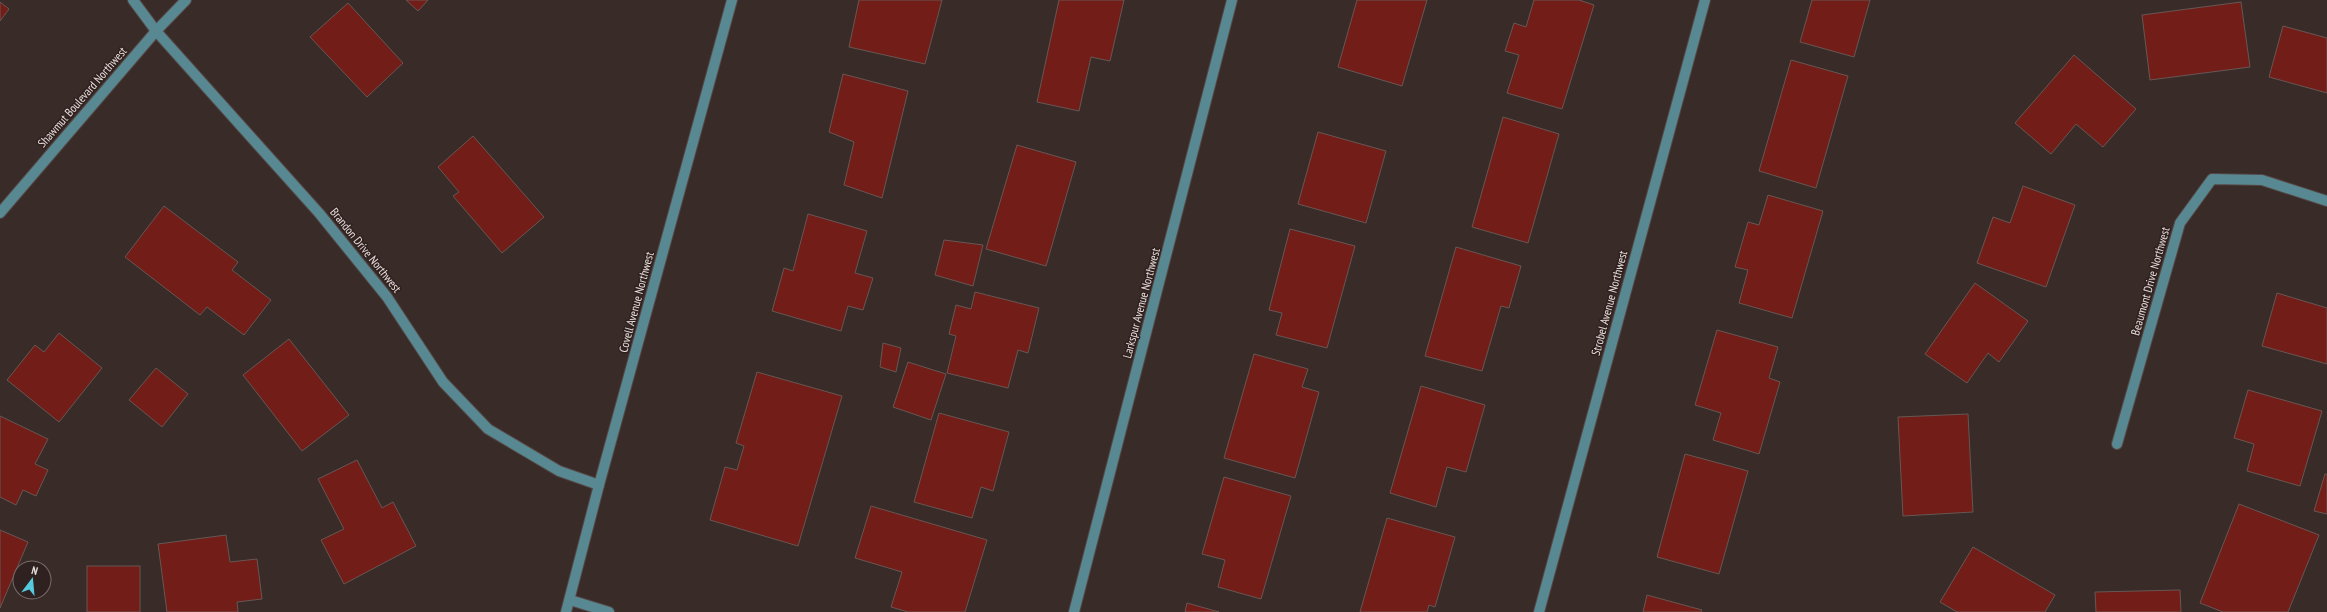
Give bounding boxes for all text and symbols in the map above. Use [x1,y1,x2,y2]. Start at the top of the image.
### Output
street label: Shawmut Boulevard Northwest [34,43,130,150]
street label: Brandon Drive Northwest [327,205,405,296]
street label: Beaumont Drive Northwest [2127,224,2173,337]
street label: Larkspur Avenue Northwest [1119,246,1163,360]
street label: Strobel Avenue Northwest [1588,248,1630,357]
street label: Covell Avenue Northwest [615,249,657,354]
north arrow [12,560,52,600]
text: N [30,563,40,578]

